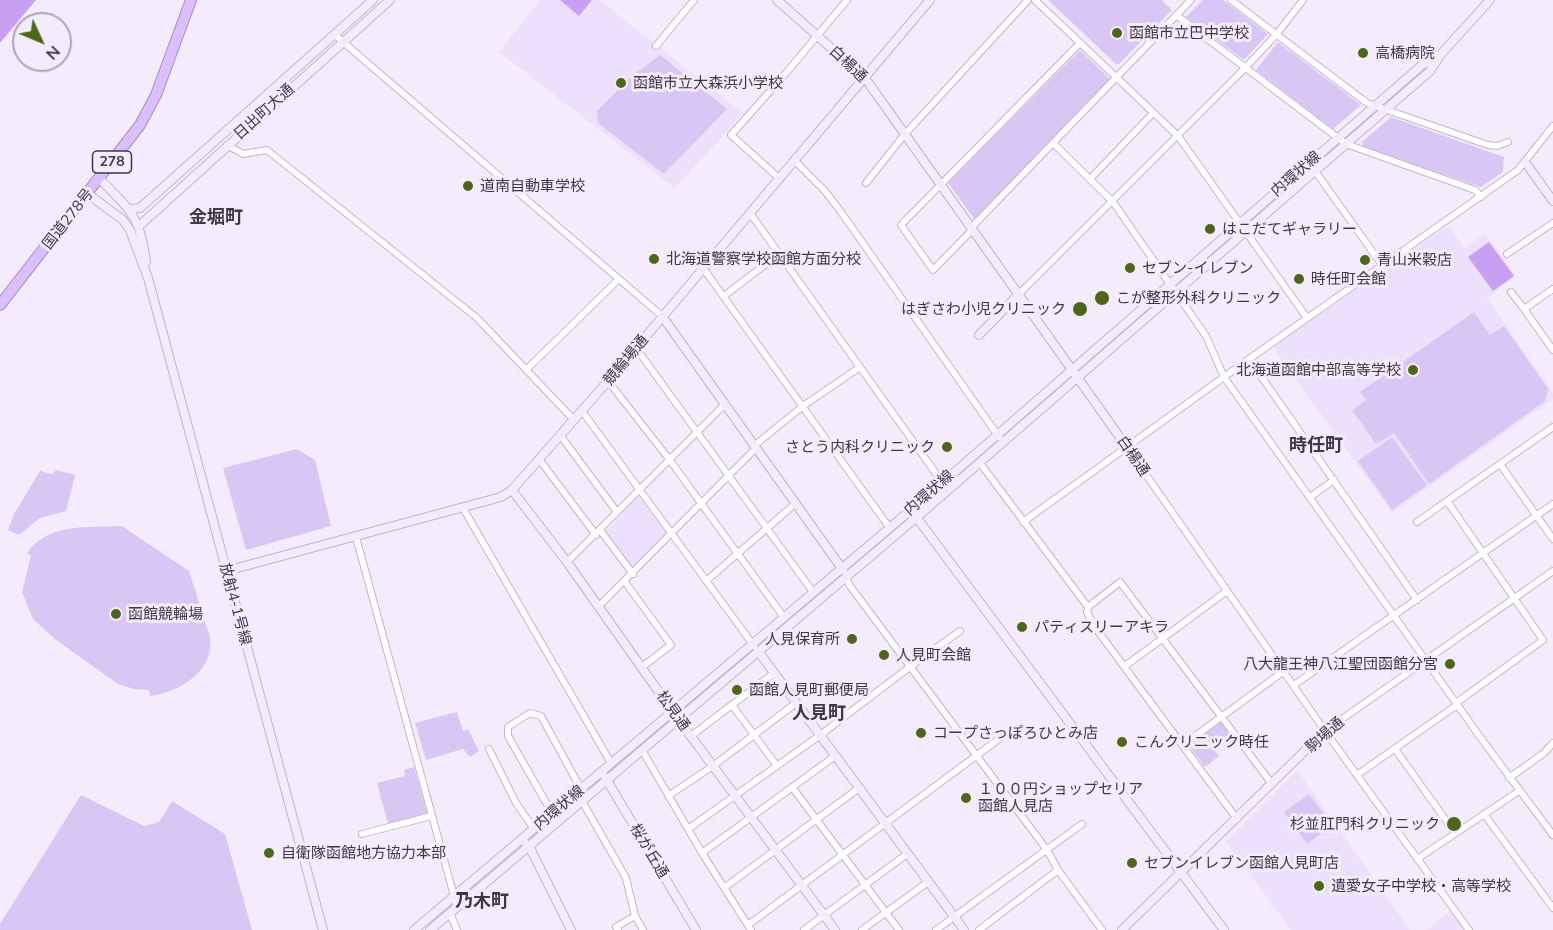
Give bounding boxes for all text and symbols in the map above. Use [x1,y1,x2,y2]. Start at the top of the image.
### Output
north arrow [12,12,72,72]
place label: 函館市立巴中学校 [1129,24,1249,42]
marker: 函館市立巴中学校 [1110,26,1124,40]
text: N [42,42,65,64]
street label: 白楊通 [825,42,871,86]
place label: 高橋病院 [1375,44,1435,62]
marker: 高橋病院 [1356,46,1370,60]
place label: 函館市立大森浜小学校 [633,74,783,92]
marker: 函館市立大森浜小学校 [614,76,628,90]
street label: 日出町大通 [230,80,298,144]
street label: 内環状線 [1267,148,1325,200]
road number: 278 [92,151,132,173]
place label: 道南自動車学校 [480,177,585,195]
marker: 道南自動車学校 [461,179,475,193]
street label: 国道278号 [39,185,97,253]
district label: 金堀町 [189,207,243,229]
place label: はこだてギャラリー [1222,220,1357,238]
marker: はこだてギャラリー [1203,222,1217,236]
place label: 北海道警察学校函館方面分校 [666,250,861,268]
place label: 青山米穀店 [1377,251,1452,269]
marker: 北海道警察学校函館方面分校 [647,252,661,266]
marker: 青山米穀店 [1358,253,1372,267]
place label: セブン-イレブン [1142,259,1253,277]
marker: セブン-イレブン [1123,261,1137,275]
place label: 時任町会館 [1311,270,1386,288]
marker: 時任町会館 [1292,272,1306,286]
marker: こが整形外科クリニック [1093,289,1111,307]
place label: こが整形外科クリニック [1116,289,1281,307]
place label: はぎさわ小児クリニック [901,300,1066,318]
marker: はぎさわ小児クリニック [1071,300,1089,318]
street label: 競輪場通 [600,331,652,389]
place label: 北海道函館中部高等学校 [1236,361,1401,379]
marker: 北海道函館中部高等学校 [1406,363,1420,377]
street label: 白楊通 [1113,432,1153,480]
district label: 時任町 [1289,435,1343,457]
place label: さとう内科クリニック [785,438,935,456]
marker: さとう内科クリニック [940,440,954,454]
street label: 内環状線 [900,467,958,519]
street label: 放射4-1号線 [215,561,255,647]
place label: 函館競輪場 [128,605,203,623]
marker: 函館競輪場 [109,607,123,621]
place label: パティスリーアキラ [1034,618,1169,636]
marker: パティスリーアキラ [1015,620,1029,634]
place label: 人見保育所 [765,630,840,648]
marker: 人見保育所 [845,632,859,646]
place label: 人見町会館 [896,646,971,664]
marker: 人見町会館 [877,648,891,662]
place label: 八大龍王神八江聖団函館分宮 [1243,655,1438,673]
marker: 八大龍王神八江聖団函館分宮 [1443,657,1457,671]
place label: 函館人見町郵便局 [749,681,869,699]
marker: 函館人見町郵便局 [730,683,744,697]
street label: 松見通 [652,688,694,734]
district label: 人見町 [792,703,846,725]
street label: 駒場通 [1302,713,1348,757]
place label: コープさっぽろひとみ店 [933,724,1098,742]
marker: コープさっぽろひとみ店 [914,726,928,740]
place label: こんクリニック時任 [1134,733,1269,751]
marker: こんクリニック時任 [1115,735,1129,749]
place label: １００円ショップセリア 函館人見店 [978,780,1143,815]
street label: 内環状線 [530,782,588,834]
marker: １００円ショップセリア 函館人見店 [959,791,973,805]
place label: 杉並肛門科クリニック [1290,815,1440,833]
marker: 杉並肛門科クリニック [1445,815,1463,833]
street label: 桜が丘通 [626,821,672,881]
place label: 自衛隊函館地方協力本部 [281,844,446,862]
marker: 自衛隊函館地方協力本部 [262,846,276,860]
place label: セブンイレブン函館人見町店 [1144,854,1339,872]
marker: セブンイレブン函館人見町店 [1125,856,1139,870]
place label: 遺愛女子中学校・高等学校 [1331,877,1511,895]
marker: 遺愛女子中学校・高等学校 [1312,879,1326,893]
district label: 乃木町 [455,891,509,913]

